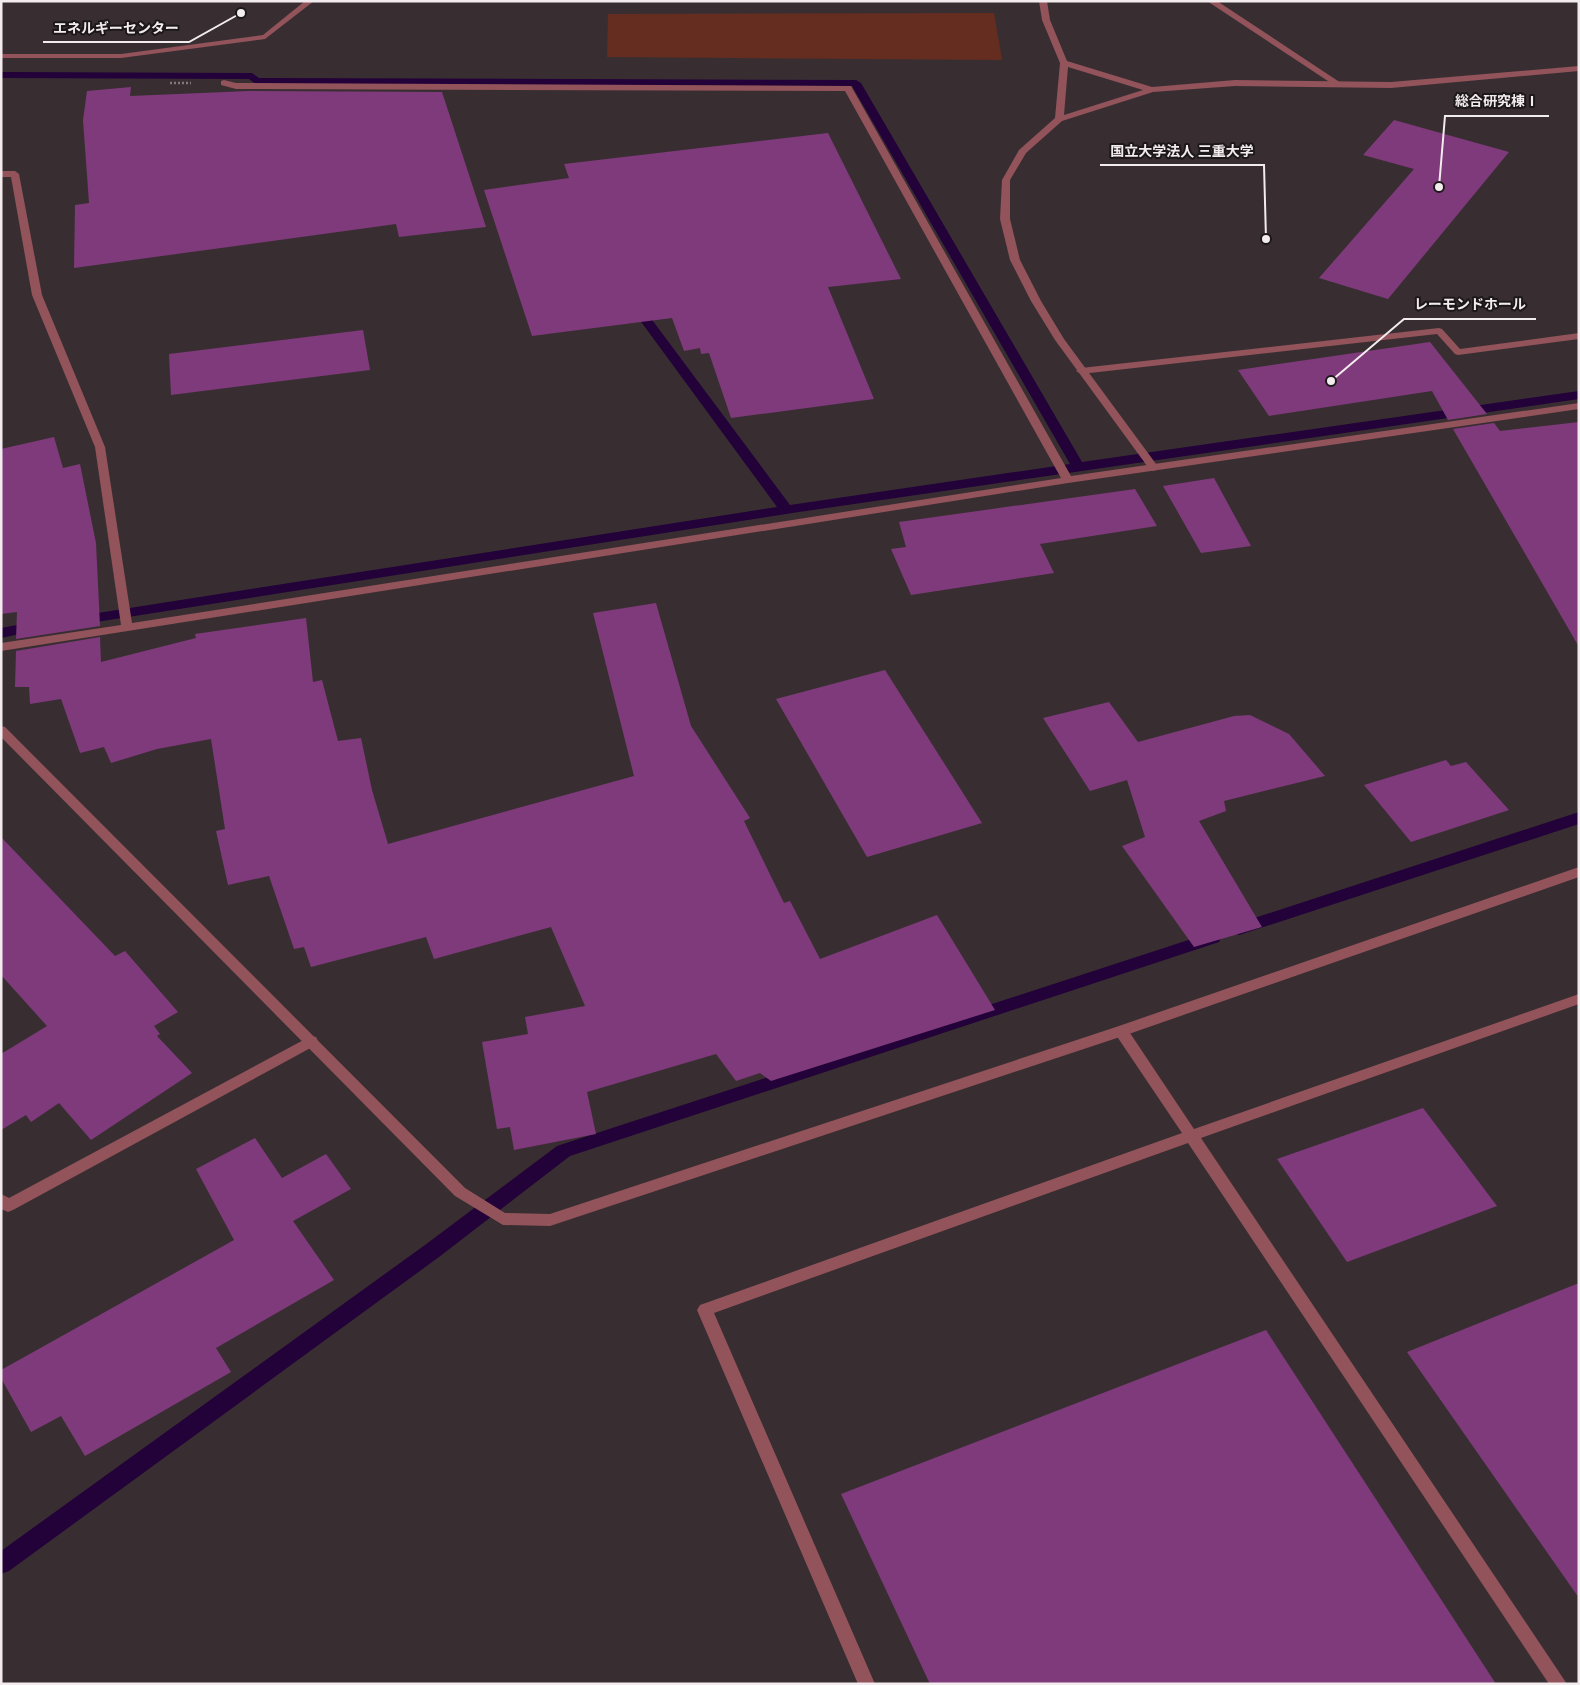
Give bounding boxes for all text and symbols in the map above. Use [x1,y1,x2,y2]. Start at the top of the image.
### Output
callout: エネルギーセンター [43,13,189,42]
text: エネルギーセンター [53,20,179,36]
callout: 総合研究棟Ⅰ [1445,87,1549,116]
text: 総合研究棟Ⅰ [1455,93,1539,109]
callout: 国立大学法人 三重大学 [1100,136,1264,165]
text: 国立大学法人 三重大学 [1110,143,1254,159]
callout: レーモンドホール [1404,290,1536,319]
text: レーモンドホール [1414,296,1526,312]

